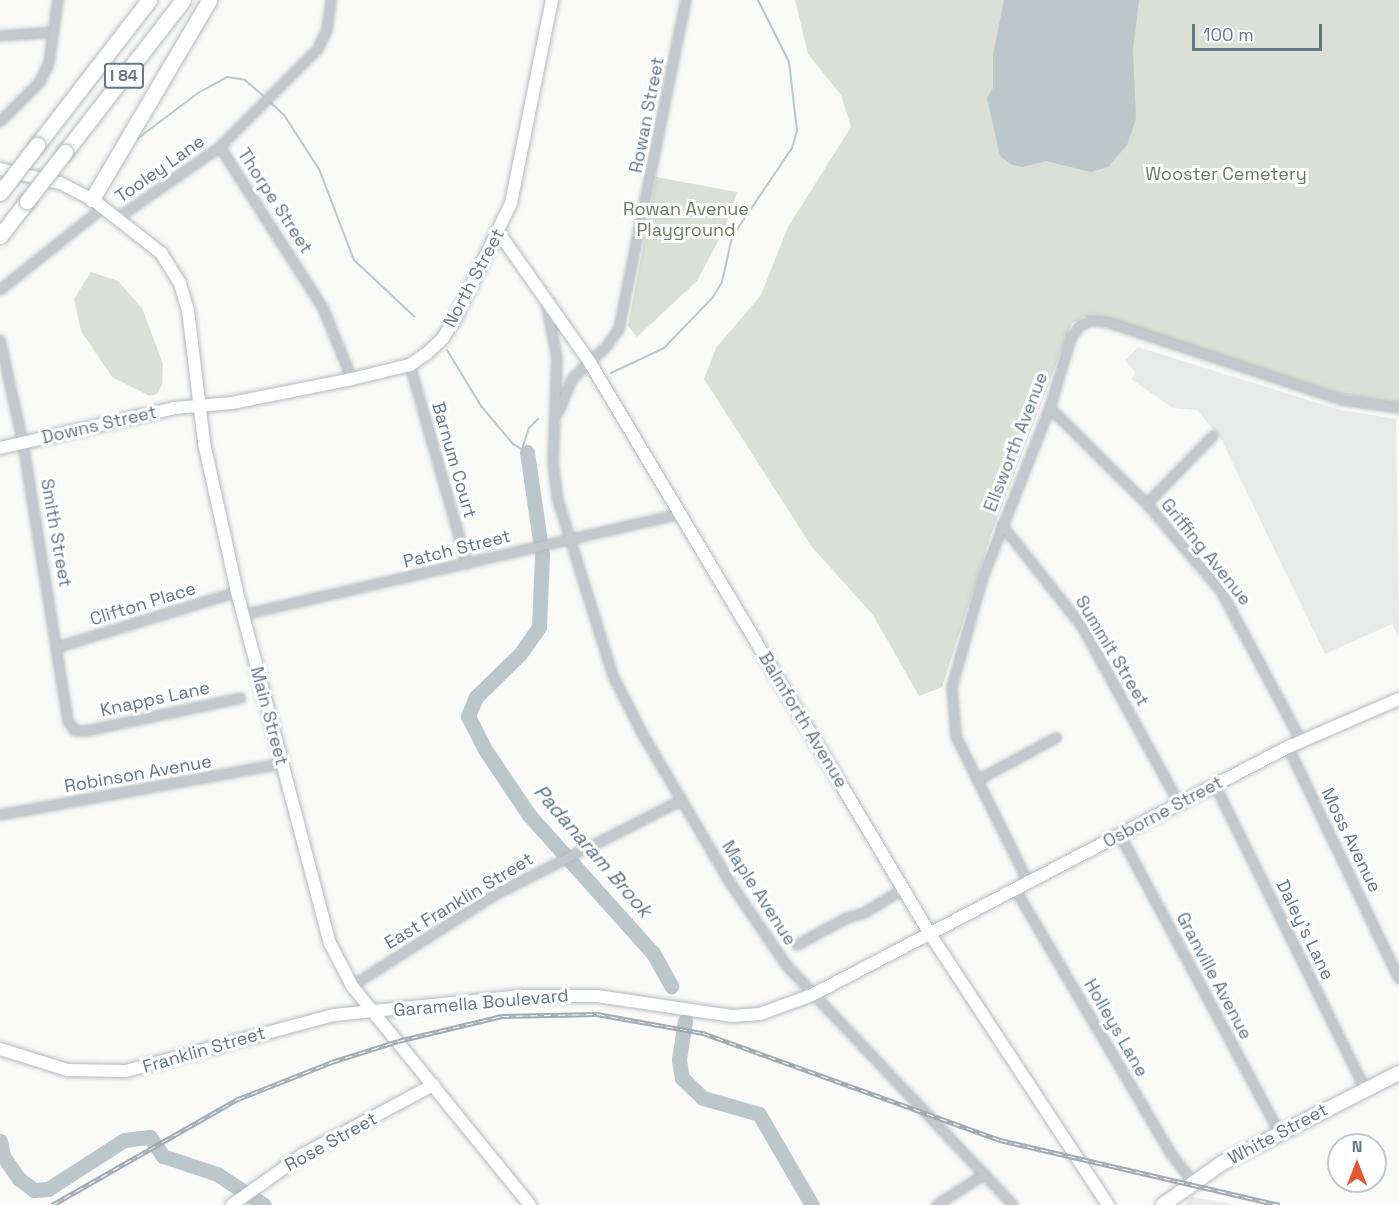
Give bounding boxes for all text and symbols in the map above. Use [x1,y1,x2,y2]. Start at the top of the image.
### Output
scale bar [1195,12,1326,50]
text: 100 m [1203,23,1254,46]
street label: Rowan Street [625,55,669,175]
road number: I 84 [103,63,145,89]
street label: Tooley Lane [111,130,209,208]
street label: Thorpe Street [233,144,317,258]
park label: Wooster Cemetery [1145,163,1307,185]
park label: Rowan Avenue Playground [623,199,749,242]
street label: North Street [439,225,509,331]
street label: Ellsworth Avenue [979,369,1053,515]
street label: Barnum Court [427,399,481,521]
street label: Downs Street [39,401,159,449]
street label: Smith Street [36,477,76,589]
street label: Griffing Avenue [1156,494,1256,610]
street label: Patch Street [401,525,513,573]
street label: Clifton Place [87,578,199,630]
street label: Summit Street [1070,592,1154,710]
street label: Balmforth Avenue [754,648,852,792]
street label: Main Street [245,664,293,768]
street label: Knapps Lane [98,677,212,721]
street label: Robinson Avenue [63,750,213,798]
street label: Osborne Street [1099,771,1227,853]
water label: Padanaram Brook [529,780,657,922]
street label: Moss Avenue [1316,784,1386,896]
street label: Maple Avenue [717,836,801,950]
street label: East Franklin Street [381,848,537,954]
street label: Daley's Lane [1271,876,1339,984]
street label: Granville Avenue [1171,909,1257,1043]
street label: Holleys Lane [1079,975,1153,1081]
street label: Garamella Boulevard [393,985,569,1021]
street label: Franklin Street [140,1022,268,1078]
street label: White Street [1225,1099,1331,1169]
street label: Rose Street [281,1108,381,1176]
north arrow [1327,1133,1387,1193]
text: N [1352,1136,1362,1157]

